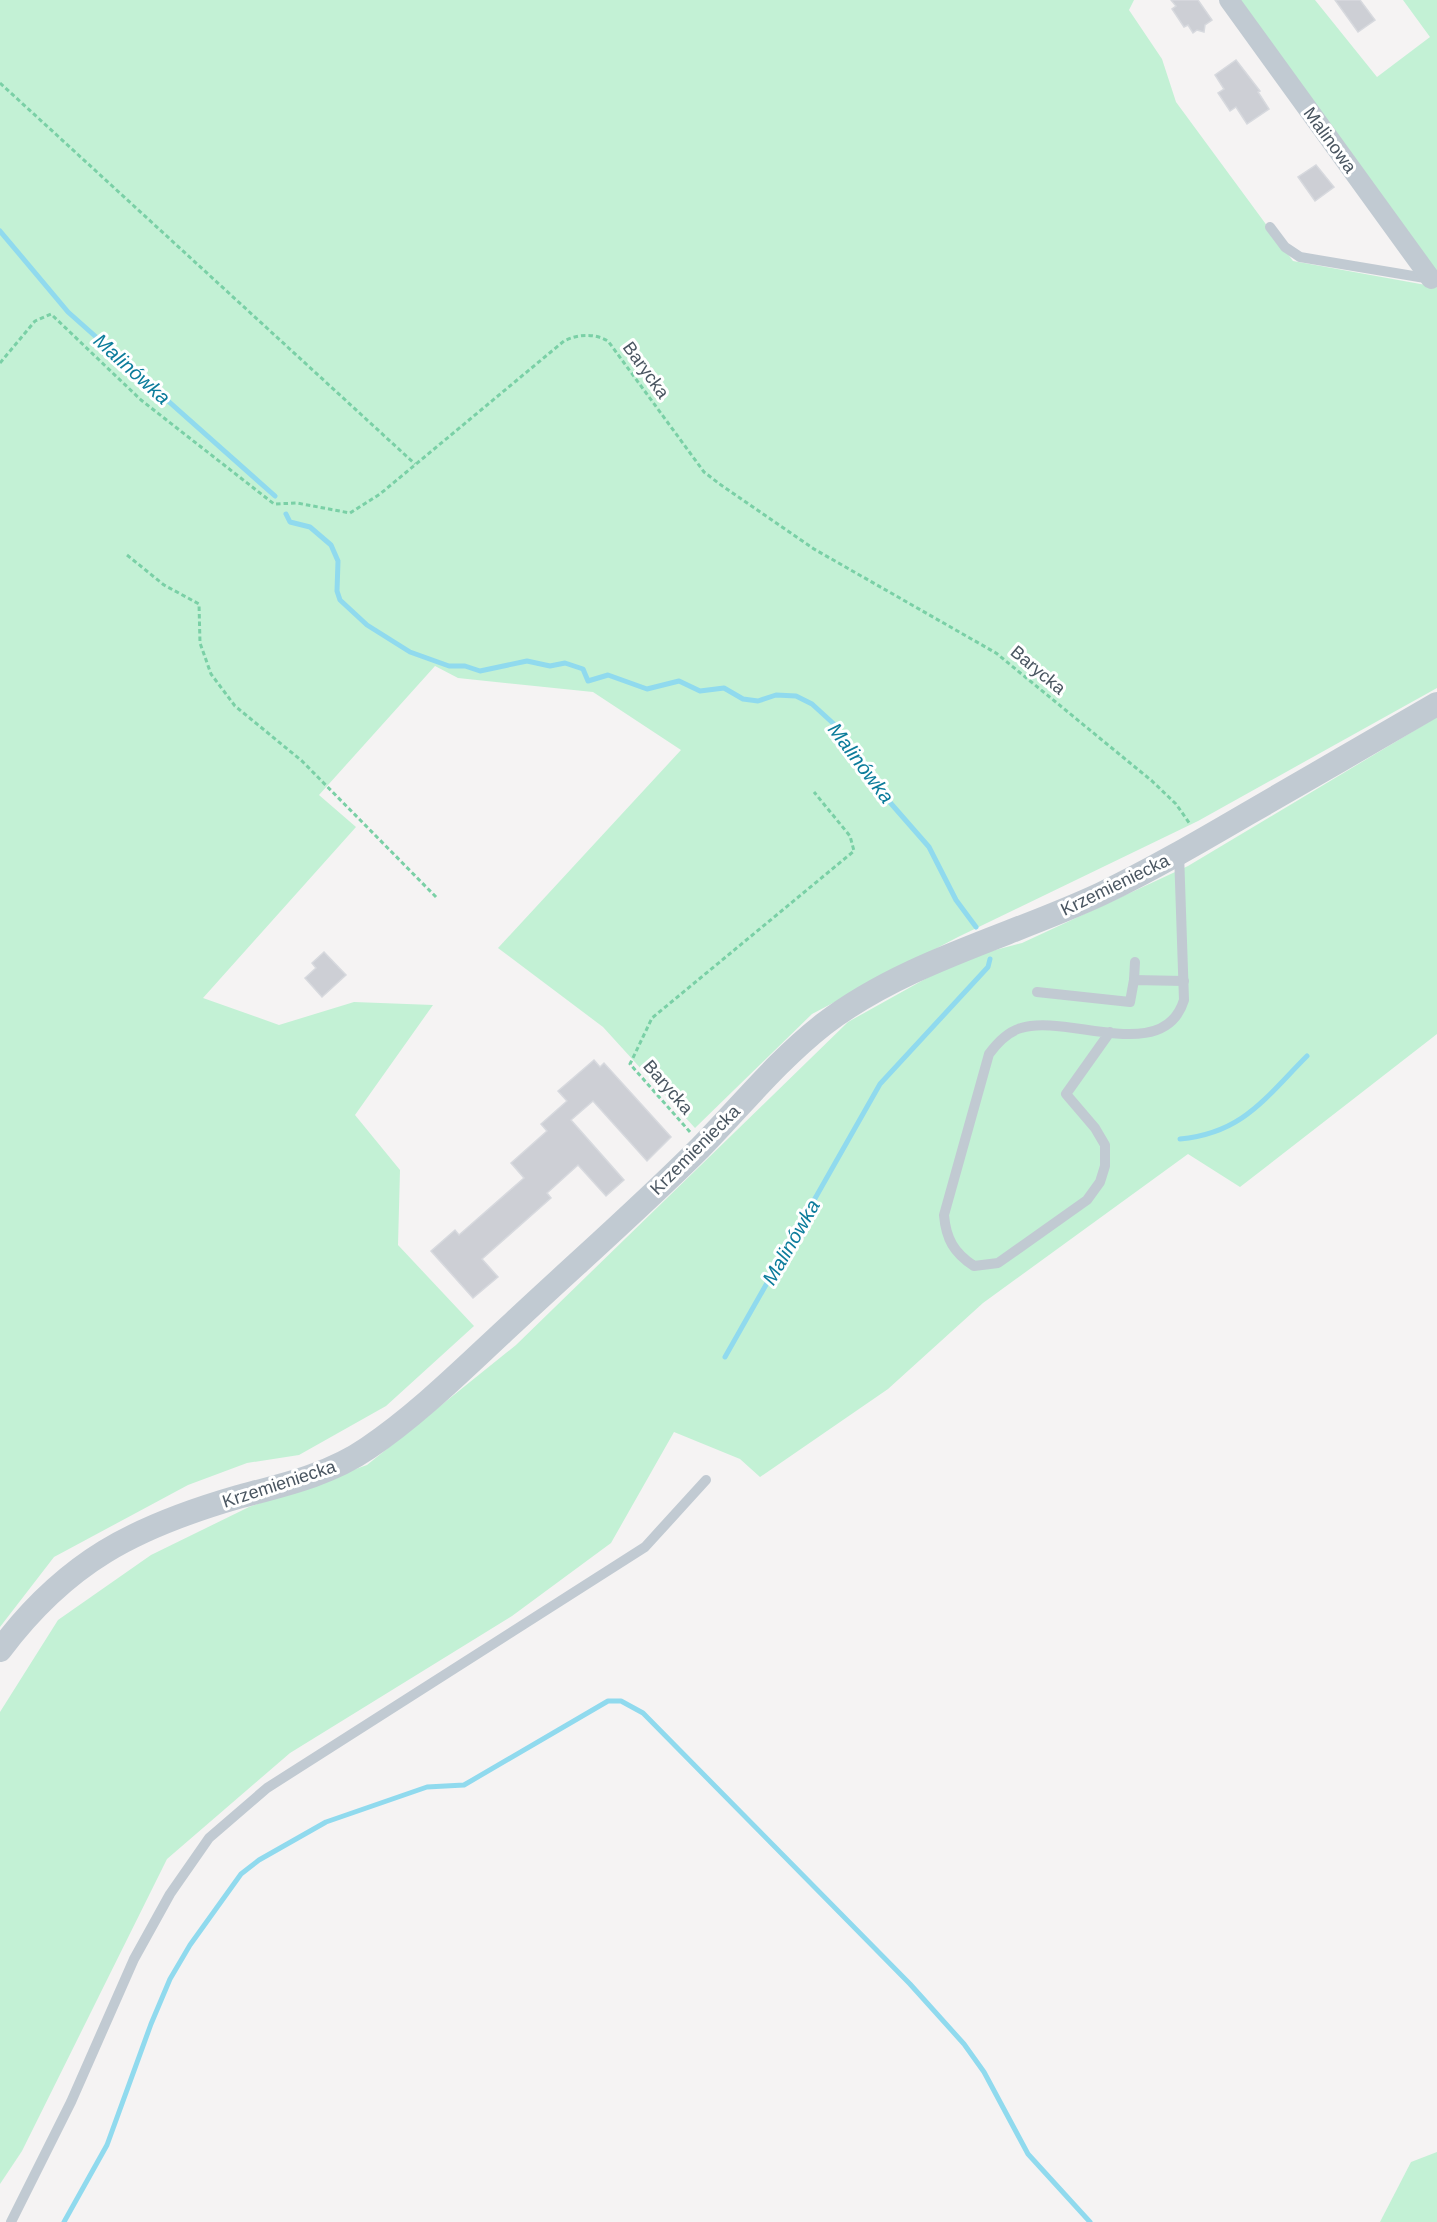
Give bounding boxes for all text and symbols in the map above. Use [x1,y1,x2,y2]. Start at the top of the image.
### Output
street label: Malinowa [1300,103,1361,177]
water label: Malinówka [90,329,174,409]
street label: Barycka [619,338,674,403]
street label: Barycka [1007,641,1070,699]
water label: Malinówka [824,719,898,807]
street label: Krzemieniecka [1058,850,1173,920]
street label: Barycka [639,1056,698,1119]
street label: Krzemieniecka [646,1100,745,1199]
water label: Malinówka [758,1196,824,1288]
street label: Krzemieniecka [220,1456,339,1512]

